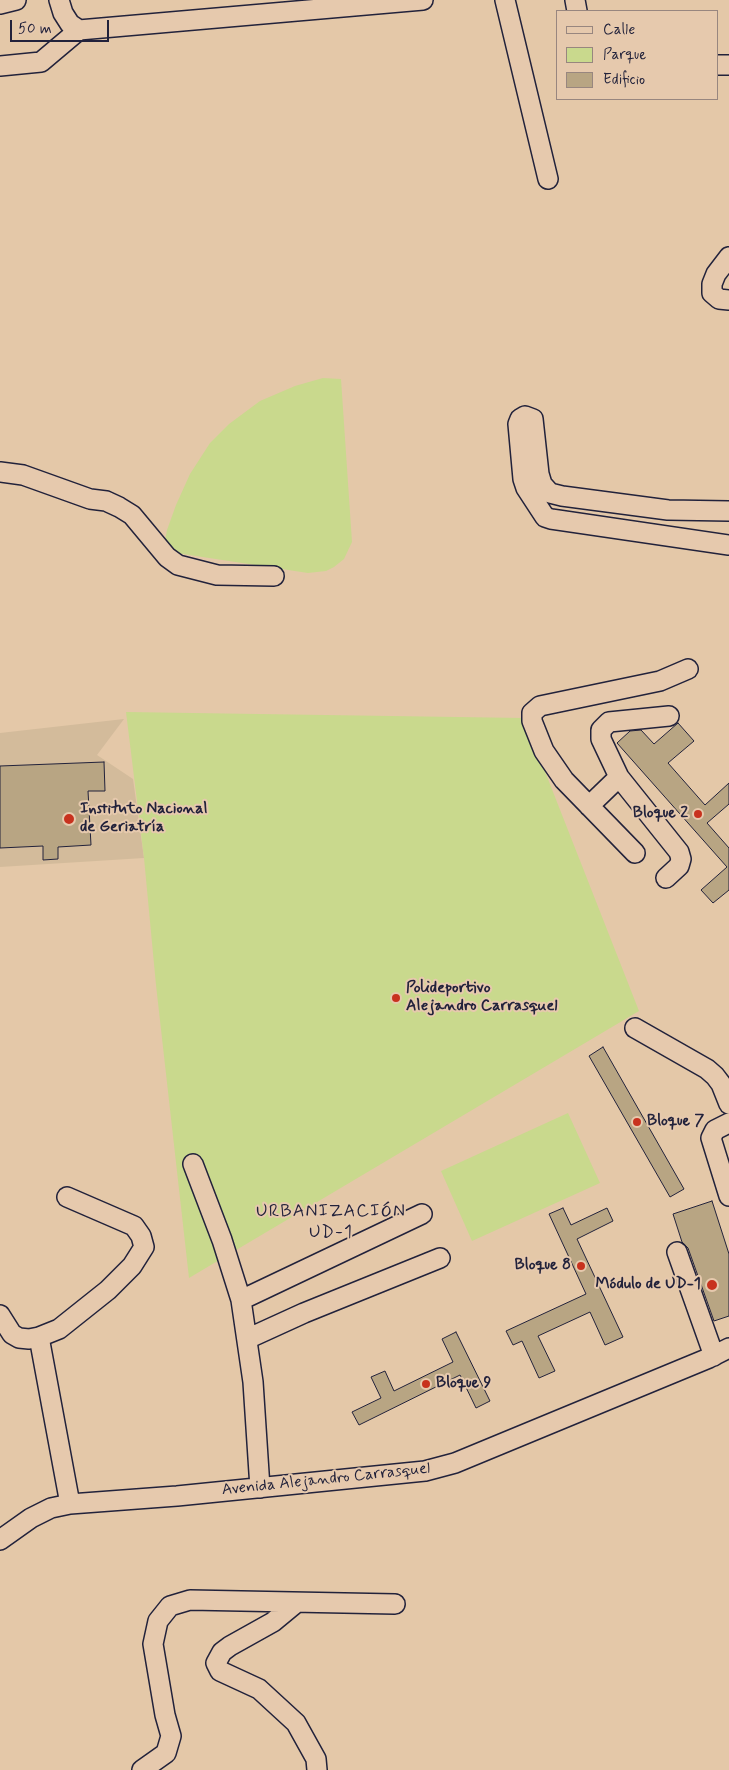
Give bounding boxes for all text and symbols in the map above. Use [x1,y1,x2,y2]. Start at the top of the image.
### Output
scale bar [12,10,111,42]
legend [556,10,719,100]
text: 50 m [18,19,52,39]
text: Calle [603,20,635,40]
text: Parque [603,45,646,65]
text: Edificio [603,70,645,90]
place label: Instituto Nacional de Geriatría [80,800,207,838]
place label: Bloque 2 [633,804,688,824]
marker: Bloque 2 [692,808,704,820]
marker: Instituto Nacional de Geriatría [62,812,76,826]
place label: Polideportivo Alejandro Carrasquel [406,979,557,1017]
marker: Polideportivo Alejandro Carrasquel [390,992,402,1004]
place label: Bloque 7 [647,1112,704,1132]
marker: Bloque 7 [631,1116,643,1128]
district label: URBANIZACIÓN UD-1 [258,1201,404,1244]
place label: Bloque 8 [515,1256,571,1276]
marker: Bloque 8 [575,1260,587,1272]
place label: Módulo de UD-1 [596,1275,701,1295]
marker: Módulo de UD-1 [705,1278,719,1292]
place label: Bloque 9 [436,1374,491,1394]
marker: Bloque 9 [420,1378,432,1390]
street label: Avenida Alejandro Carrasquel [221,1460,431,1500]

